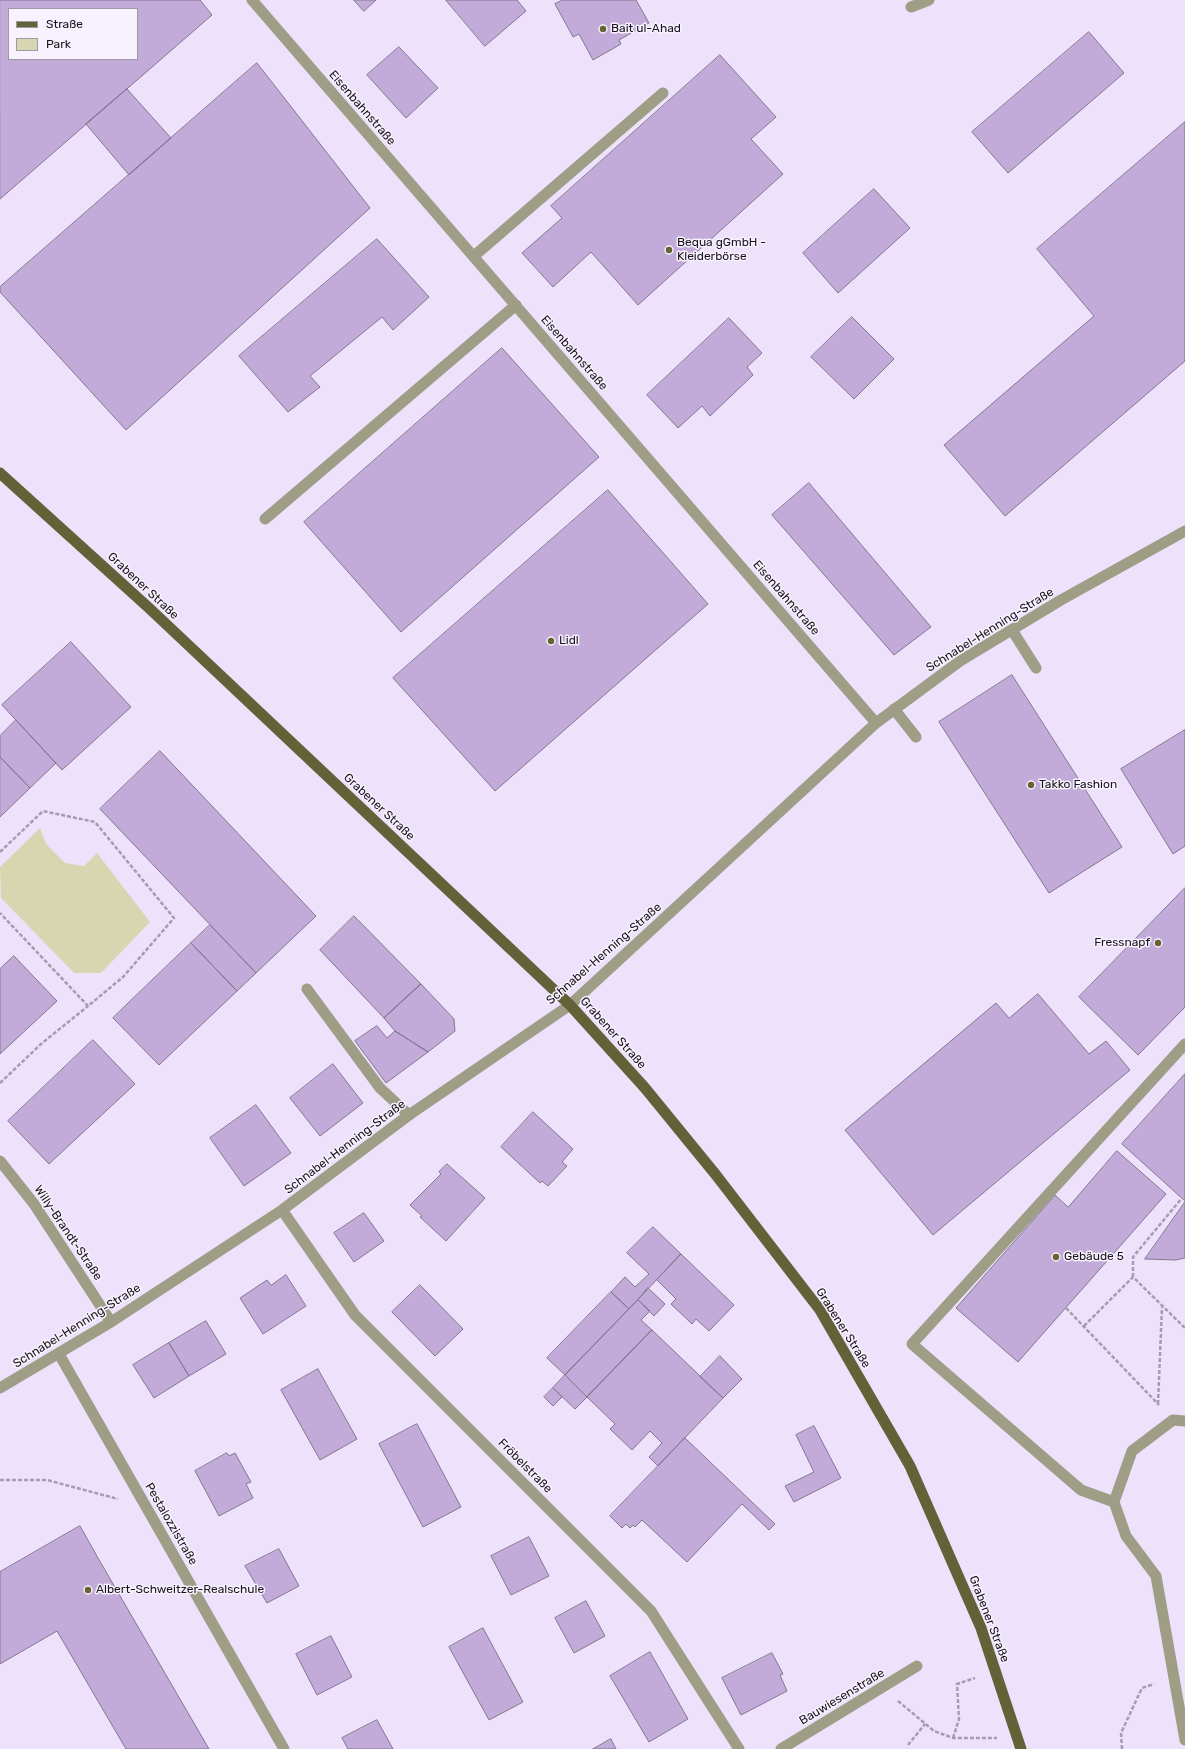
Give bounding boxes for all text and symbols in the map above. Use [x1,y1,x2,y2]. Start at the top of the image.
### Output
legend [8,8,138,60]
text: Straße [46,17,83,31]
place label: Bait ul-Ahad [611,22,681,36]
marker: Bait ul-Ahad [598,24,608,34]
text: Park [46,37,71,51]
street label: Eisenbahnstraße [326,68,398,148]
place label: Bequa gGmbH - Kleiderbörse [677,236,766,264]
marker: Bequa gGmbH - Kleiderbörse [664,245,674,255]
street label: Eisenbahnstraße [538,313,610,393]
street label: Grabener Straße [105,549,181,623]
street label: Eisenbahnstraße [750,558,822,638]
street label: Schnabel-Henning-Straße [924,585,1056,675]
place label: Lidl [559,634,579,648]
marker: Lidl [546,636,556,646]
street label: Grabener Straße [341,770,417,844]
place label: Takko Fashion [1039,778,1117,792]
marker: Takko Fashion [1026,780,1036,790]
street label: Schnabel-Henning-Straße [544,900,664,1008]
place label: Fressnapf [1094,936,1150,950]
marker: Fressnapf [1153,938,1163,948]
street label: Grabener Straße [577,994,649,1072]
street label: Schnabel-Henning-Straße [282,1097,408,1197]
street label: Willy-Brandt-Straße [31,1183,105,1283]
place label: Gebäude 5 [1064,1250,1124,1264]
marker: Gebäude 5 [1051,1252,1061,1262]
street label: Schnabel-Henning-Straße [11,1281,143,1371]
street label: Grabener Straße [813,1285,873,1371]
street label: Fröbelstraße [495,1436,555,1496]
street label: Pestalozzistraße [142,1480,200,1568]
street label: Grabener Straße [966,1574,1012,1664]
place label: Albert-Schweitzer-Realschule [96,1583,264,1597]
marker: Albert-Schweitzer-Realschule [83,1585,93,1595]
street label: Bauwiesenstraße [797,1666,887,1728]

